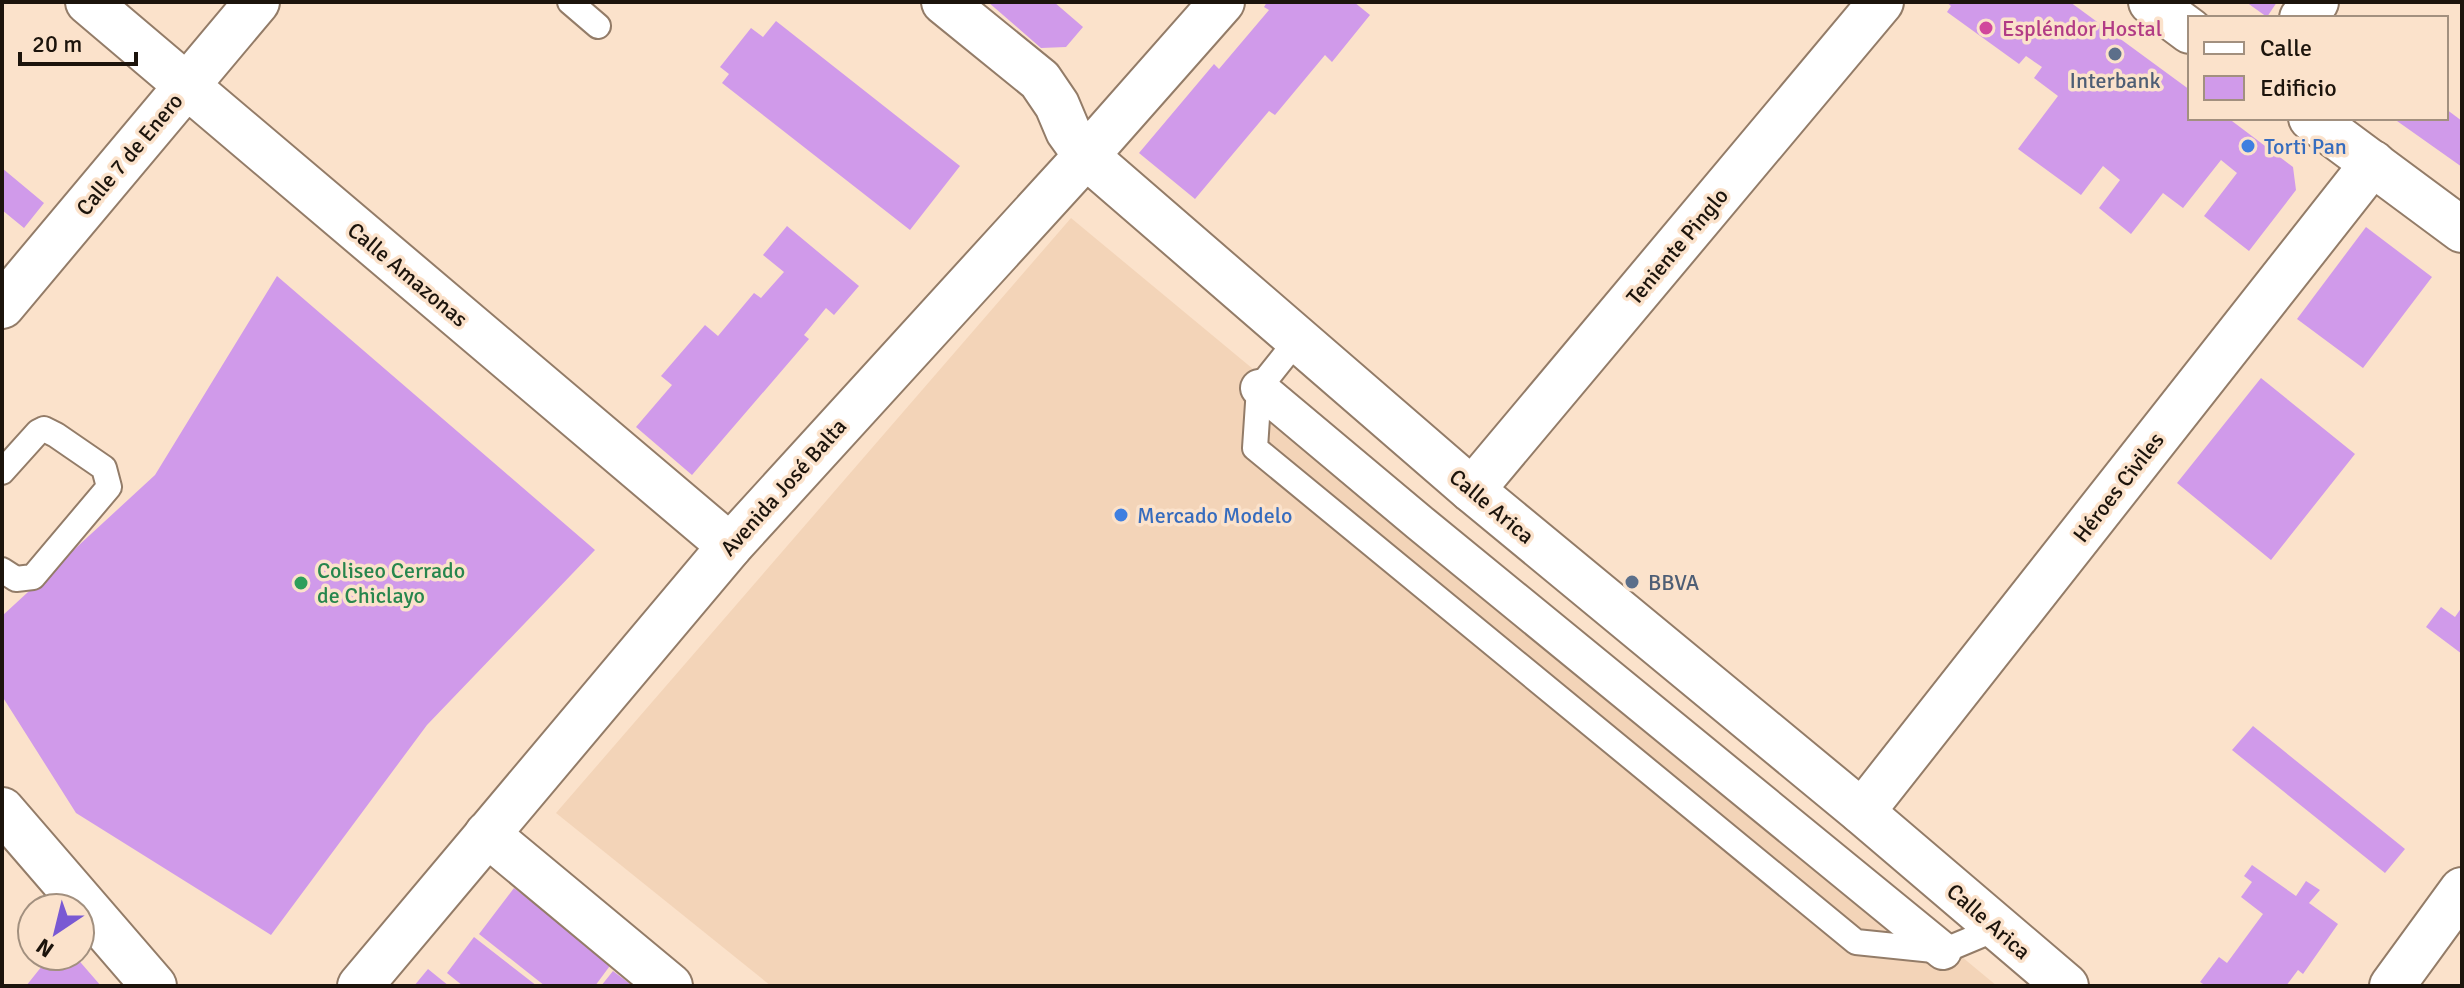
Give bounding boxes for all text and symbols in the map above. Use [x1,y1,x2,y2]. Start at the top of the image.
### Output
place label: Espléndor Hostal [2002,15,2162,42]
scale bar [20,16,136,66]
legend [2188,16,2448,120]
marker: Espléndor Hostal [1977,19,1995,37]
text: 20 m [32,29,82,59]
text: Calle [2260,33,2312,63]
marker: Interbank [2106,45,2124,63]
place label: Interbank [2070,67,2160,94]
text: Edificio [2260,73,2337,103]
street label: Calle 7 de Enero [70,88,188,221]
place label: Torti Pan [2264,133,2347,160]
marker: Torti Pan [2239,137,2257,155]
street label: Teniente Pinglo [1621,182,1734,310]
street label: Calle Amazonas [342,216,473,332]
street label: Avenida José Balta [715,413,852,562]
street label: Héroes Civiles [2067,427,2170,548]
street label: Calle Arica [1444,463,1539,550]
place label: Mercado Modelo [1137,502,1292,529]
marker: Mercado Modelo [1112,506,1130,524]
place label: Coliseo Cerrado de Chiclayo [317,557,465,609]
place label: BBVA [1648,569,1700,596]
marker: BBVA [1623,573,1641,591]
marker: Coliseo Cerrado de Chiclayo [292,574,310,592]
street label: Calle Arica [1941,878,2036,965]
north arrow [16,892,96,972]
text: N [31,933,59,963]

